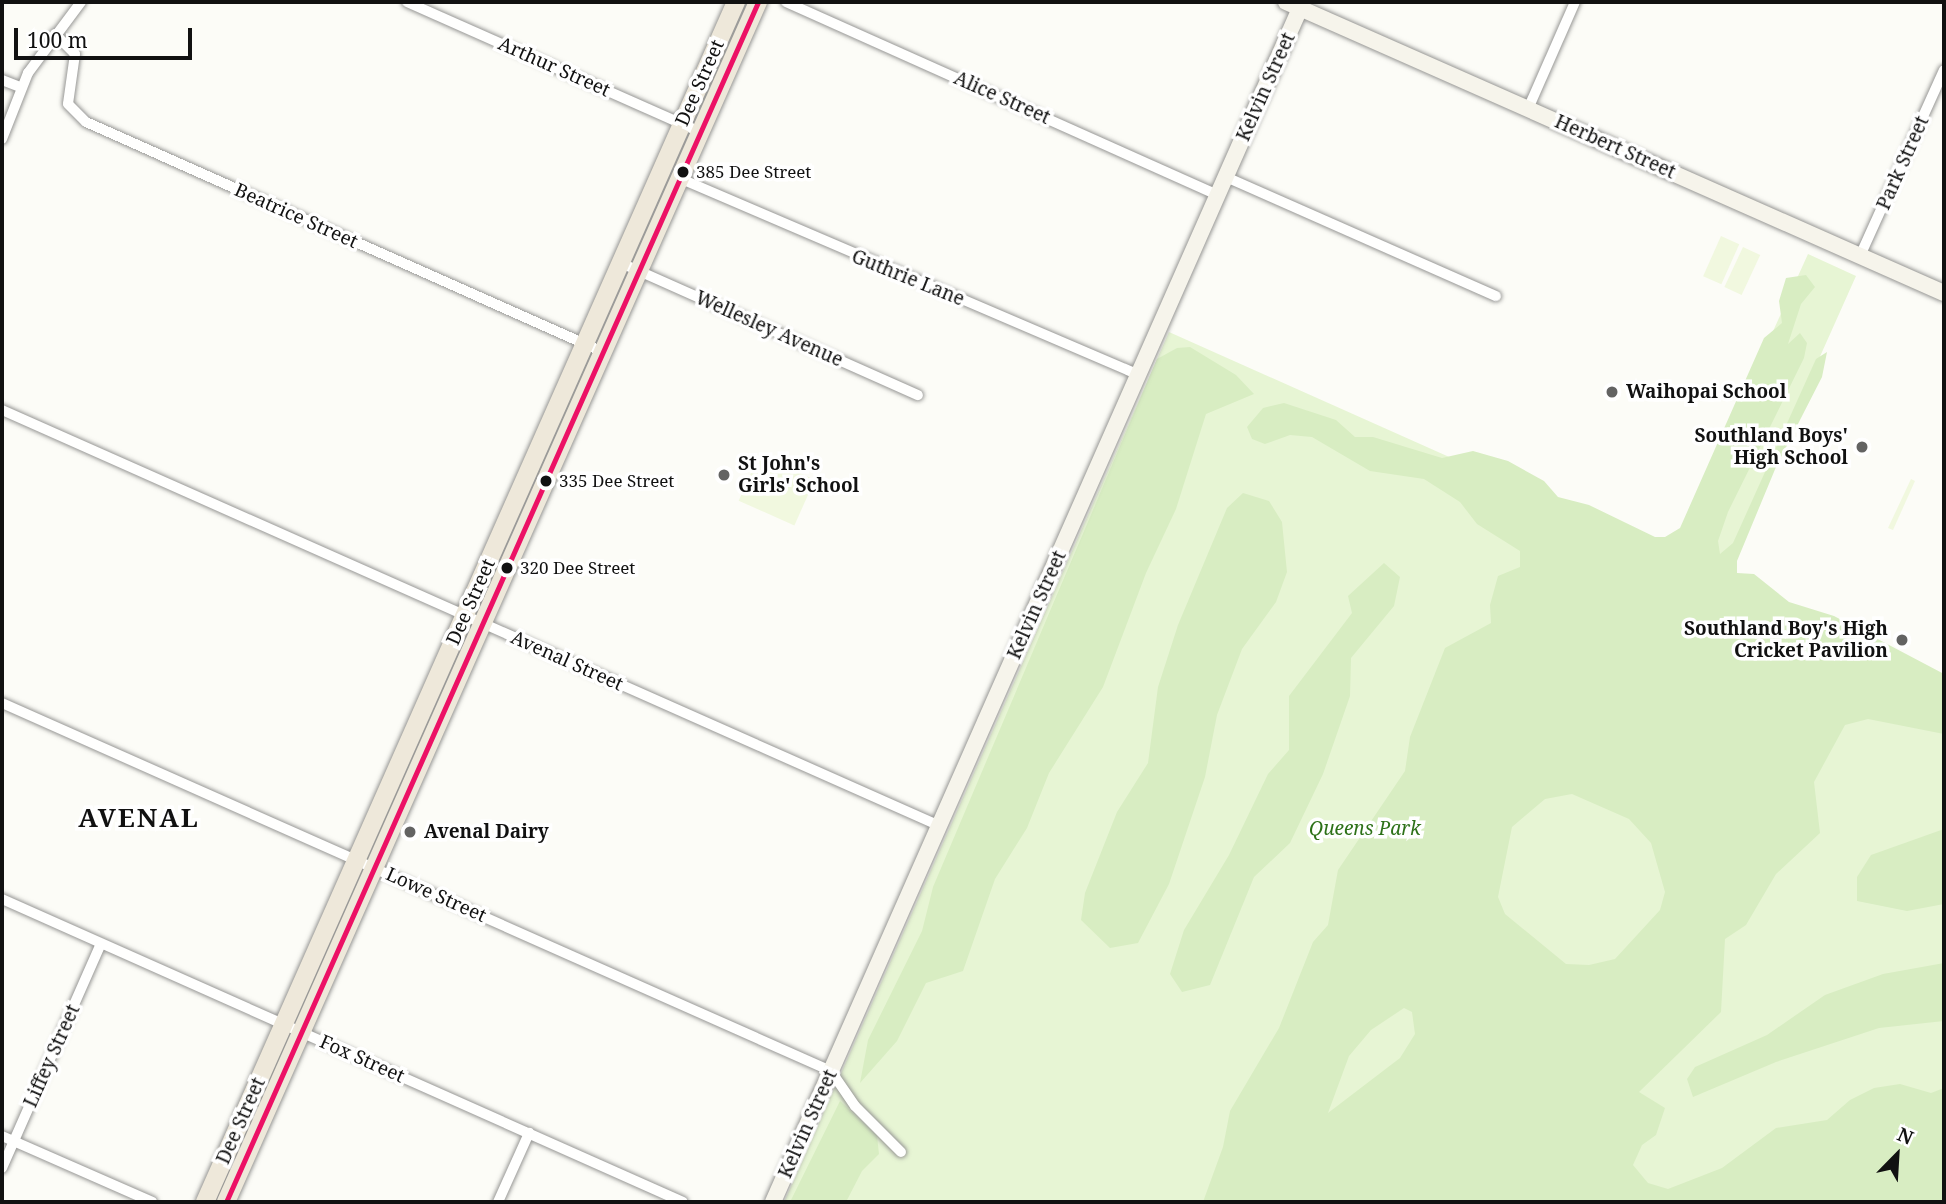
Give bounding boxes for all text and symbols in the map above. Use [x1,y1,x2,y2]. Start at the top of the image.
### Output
scale bar [18,14,196,58]
text: 100 m [27,26,88,54]
street label: Kelvin Street [1232,29,1300,145]
street label: Arthur Street [495,32,613,102]
street label: Dee Street [671,36,729,130]
street label: Alice Street [950,67,1054,129]
street label: Herbert Street [1551,110,1679,184]
street label: Park Street [1872,113,1934,213]
place label: 385 Dee Street [696,162,811,182]
marker: 385 Dee Street [676,165,690,179]
street label: Beatrice Street [231,179,361,253]
street label: Guthrie Lane [848,245,968,311]
street label: Wellesley Avenue [692,286,846,372]
place label: Waihopai School [1626,381,1786,403]
marker: Waihopai School [1604,384,1620,400]
place label: Southland Boys' High School [1695,425,1848,469]
marker: Southland Boys' High School [1854,439,1870,455]
place label: St John's Girls' School [738,453,859,497]
marker: St John's Girls' School [716,467,732,483]
place label: 335 Dee Street [559,471,674,491]
marker: 335 Dee Street [539,474,553,488]
street label: Kelvin Street [1003,547,1071,663]
street label: Dee Street [442,555,500,649]
place label: 320 Dee Street [520,558,635,578]
marker: 320 Dee Street [500,561,514,575]
place label: Southland Boy's High Cricket Pavilion [1684,618,1888,662]
street label: Avenal Street [507,626,627,696]
marker: Southland Boy's High Cricket Pavilion [1894,632,1910,648]
district label: AVENAL [79,802,199,834]
park label: Queens Park [1309,818,1421,840]
place label: Avenal Dairy [424,821,549,843]
marker: Avenal Dairy [402,824,418,840]
street label: Lowe Street [382,863,490,927]
street label: Liffey Street [19,1001,85,1111]
street label: Fox Street [316,1030,408,1088]
street label: Kelvin Street [774,1066,842,1182]
street label: Dee Street [212,1074,270,1168]
north arrow [1862,1120,1932,1190]
text: N [1893,1121,1918,1151]

